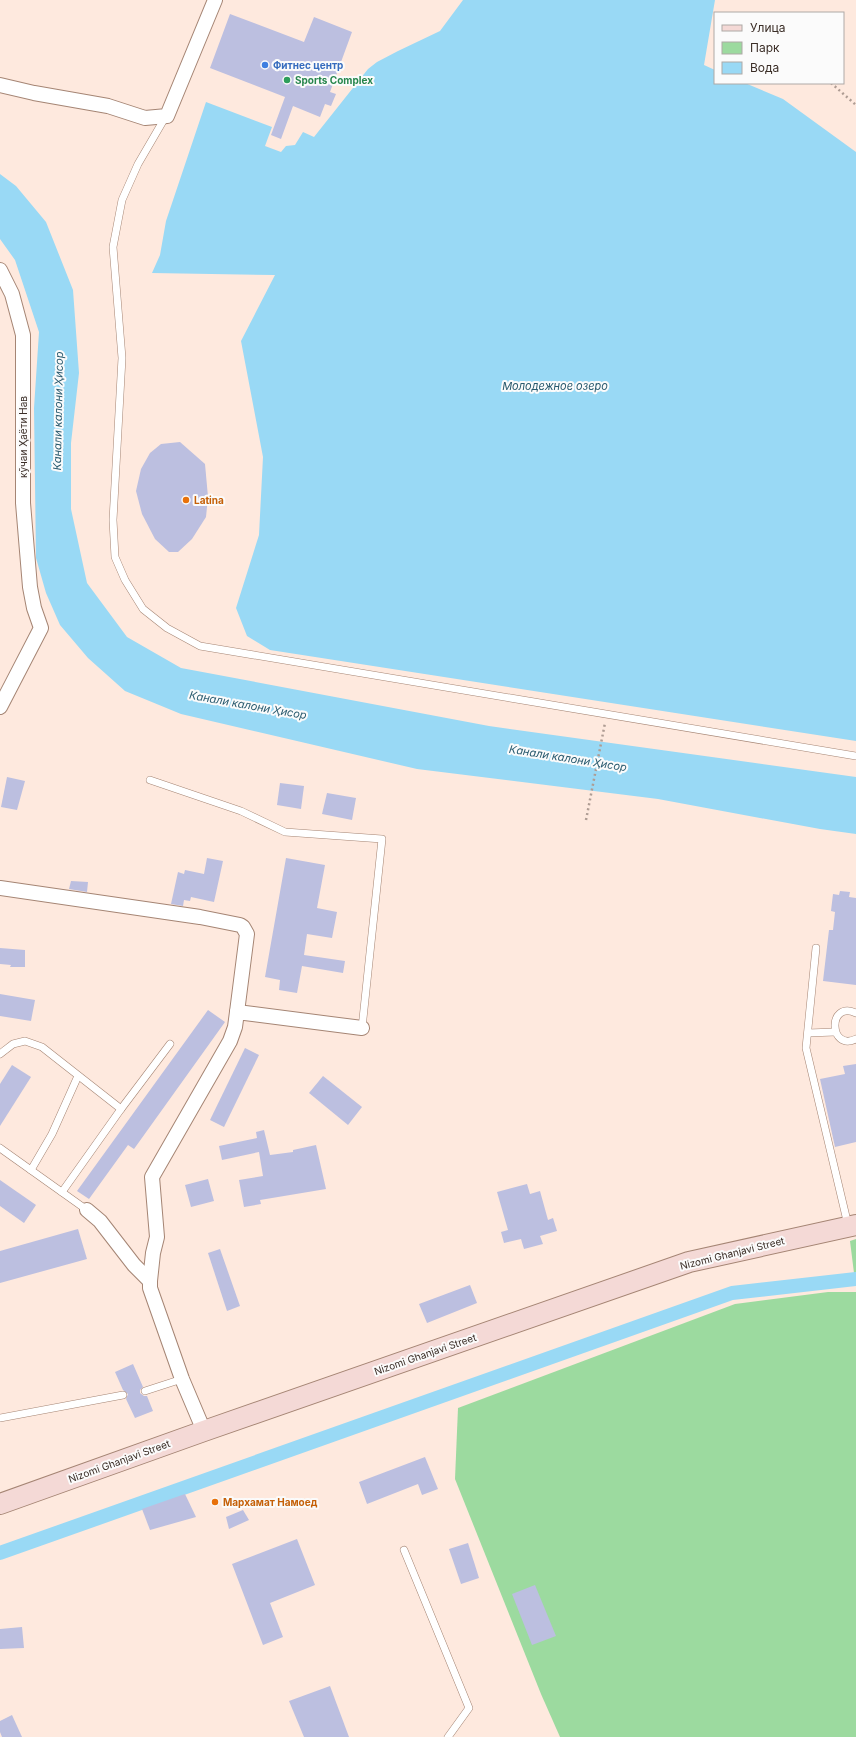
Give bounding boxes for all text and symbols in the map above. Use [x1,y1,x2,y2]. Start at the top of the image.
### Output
legend [714,12,844,84]
text: Улица [750,20,785,35]
text: Парк [750,40,780,55]
place label: Фитнес центр [273,59,343,71]
marker: Фитнес центр [260,60,270,70]
text: Вода [750,60,779,75]
place label: Sports Complex [295,74,373,86]
marker: Sports Complex [282,75,292,85]
water label: Канали калони Ҳисор [50,351,66,471]
water label: Молодежное озеро [502,379,608,393]
street label: кӯчаи Ҳаёти Нав [17,396,29,478]
place label: Latina [194,494,224,506]
marker: Latina [181,495,191,505]
water label: Канали калони Ҳисор [188,688,308,722]
water label: Канали калони Ҳисор [508,742,628,774]
street label: Nizomi Ghanjavi Street [679,1234,786,1272]
street label: Nizomi Ghanjavi Street [372,1331,478,1377]
street label: Nizomi Ghanjavi Street [67,1437,172,1485]
place label: Мархамат Намоед [223,1496,318,1508]
marker: Мархамат Намоед [210,1497,220,1507]

